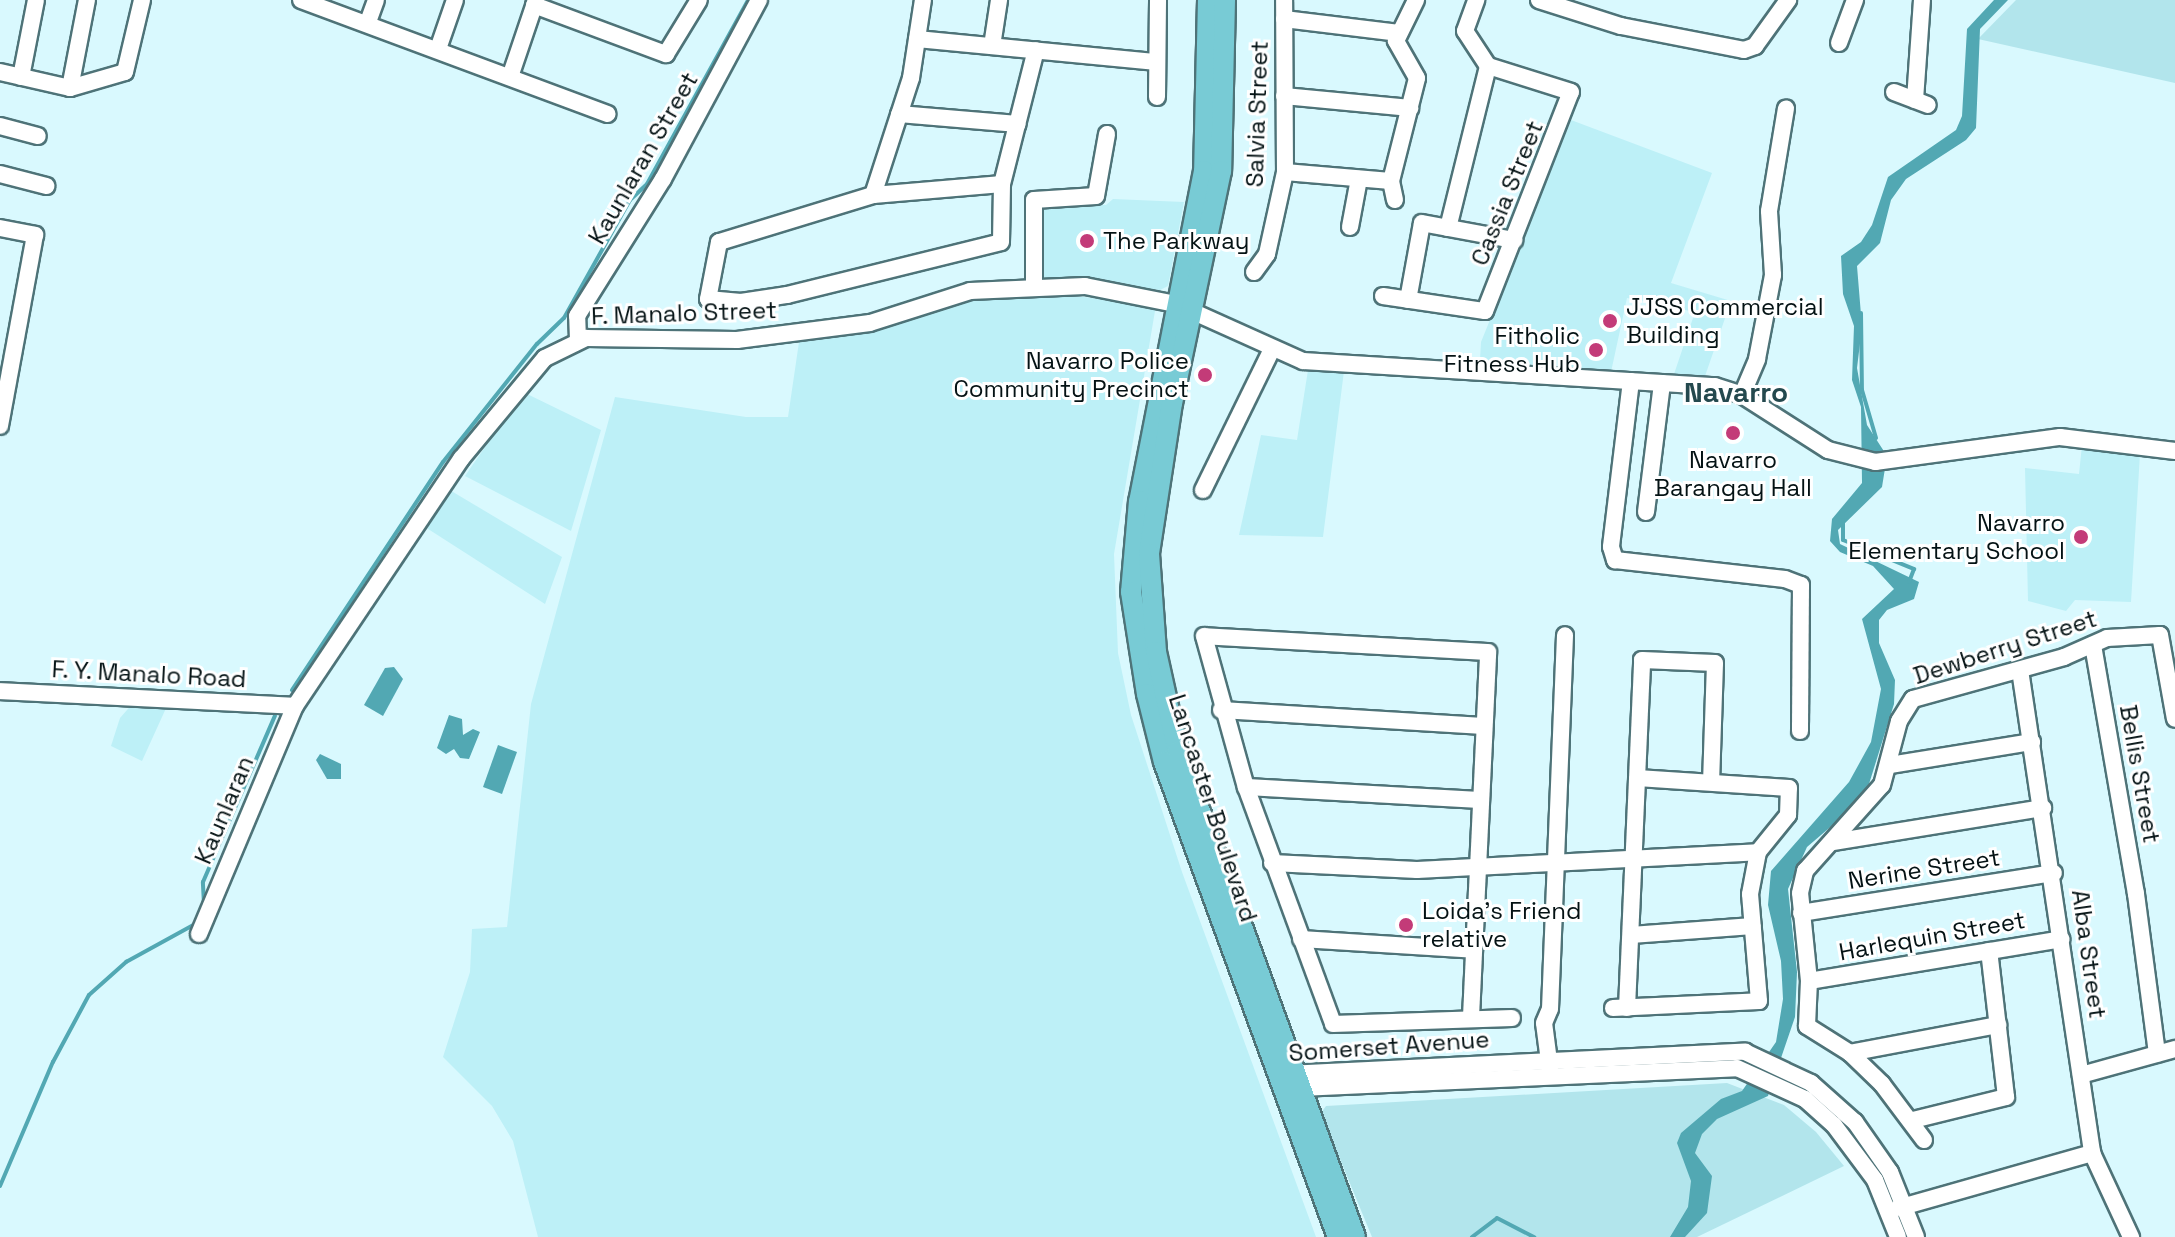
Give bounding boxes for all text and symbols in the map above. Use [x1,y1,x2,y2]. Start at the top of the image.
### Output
street label: Salvia Street [1240,40,1274,188]
street label: Kaunlaran Street [582,67,704,249]
street label: Cassia Street [1465,116,1549,270]
place label: The Parkway [1103,227,1249,255]
marker: The Parkway [1078,232,1096,250]
place label: JJSS Commercial Building [1626,293,1824,349]
street label: F. Manalo Street [590,295,778,331]
marker: JJSS Commercial Building [1601,312,1619,330]
place label: Fitholic Fitness Hub [1444,322,1580,378]
marker: Fitholic Fitness Hub [1587,341,1605,359]
place label: Navarro Police Community Precinct [953,347,1189,403]
marker: Navarro Police Community Precinct [1196,366,1214,384]
district label: Navarro [1684,375,1788,409]
marker: Navarro Barangay Hall [1724,424,1742,442]
place label: Navarro Barangay Hall [1654,446,1812,502]
place label: Navarro Elementary School [1848,509,2065,565]
marker: Navarro Elementary School [2072,528,2090,546]
street label: Dewberry Street [1910,604,2100,690]
street label: F. Y. Manalo Road [50,654,248,694]
street label: Lancaster Boulevard [1163,691,1263,925]
street label: Bellis Street [2114,703,2166,845]
street label: Kaunlaran [188,752,260,868]
street label: Nerine Street [1846,843,2002,895]
street label: Alba Street [2066,888,2112,1020]
place label: Loida’s Friend relative [1422,897,1581,953]
street label: Harlequin Street [1836,905,2028,967]
marker: Loida’s Friend relative [1397,916,1415,934]
street label: Somerset Avenue [1287,1025,1491,1067]

